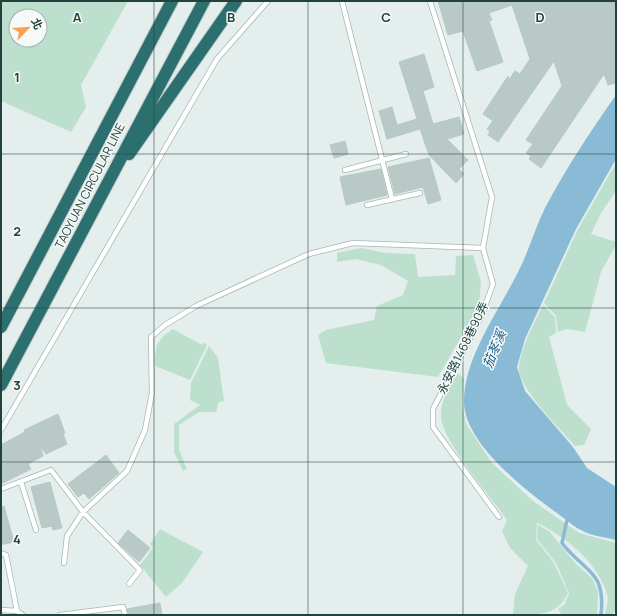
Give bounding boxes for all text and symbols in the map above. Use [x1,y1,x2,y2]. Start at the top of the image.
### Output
north arrow [8,8,48,48]
text: A [73,8,82,26]
text: B [227,8,235,26]
text: C [381,8,391,26]
text: D [535,8,545,26]
text: 北 [28,15,47,32]
text: 1 [14,68,20,86]
street label: TAOYUAN CIRCULAR LINE [50,120,129,252]
text: 2 [13,222,21,240]
street label: 永安路1468巷90弄 [433,299,492,397]
water label: 茄苳溪 [478,326,510,370]
text: 3 [13,376,21,394]
text: 4 [13,530,21,548]

